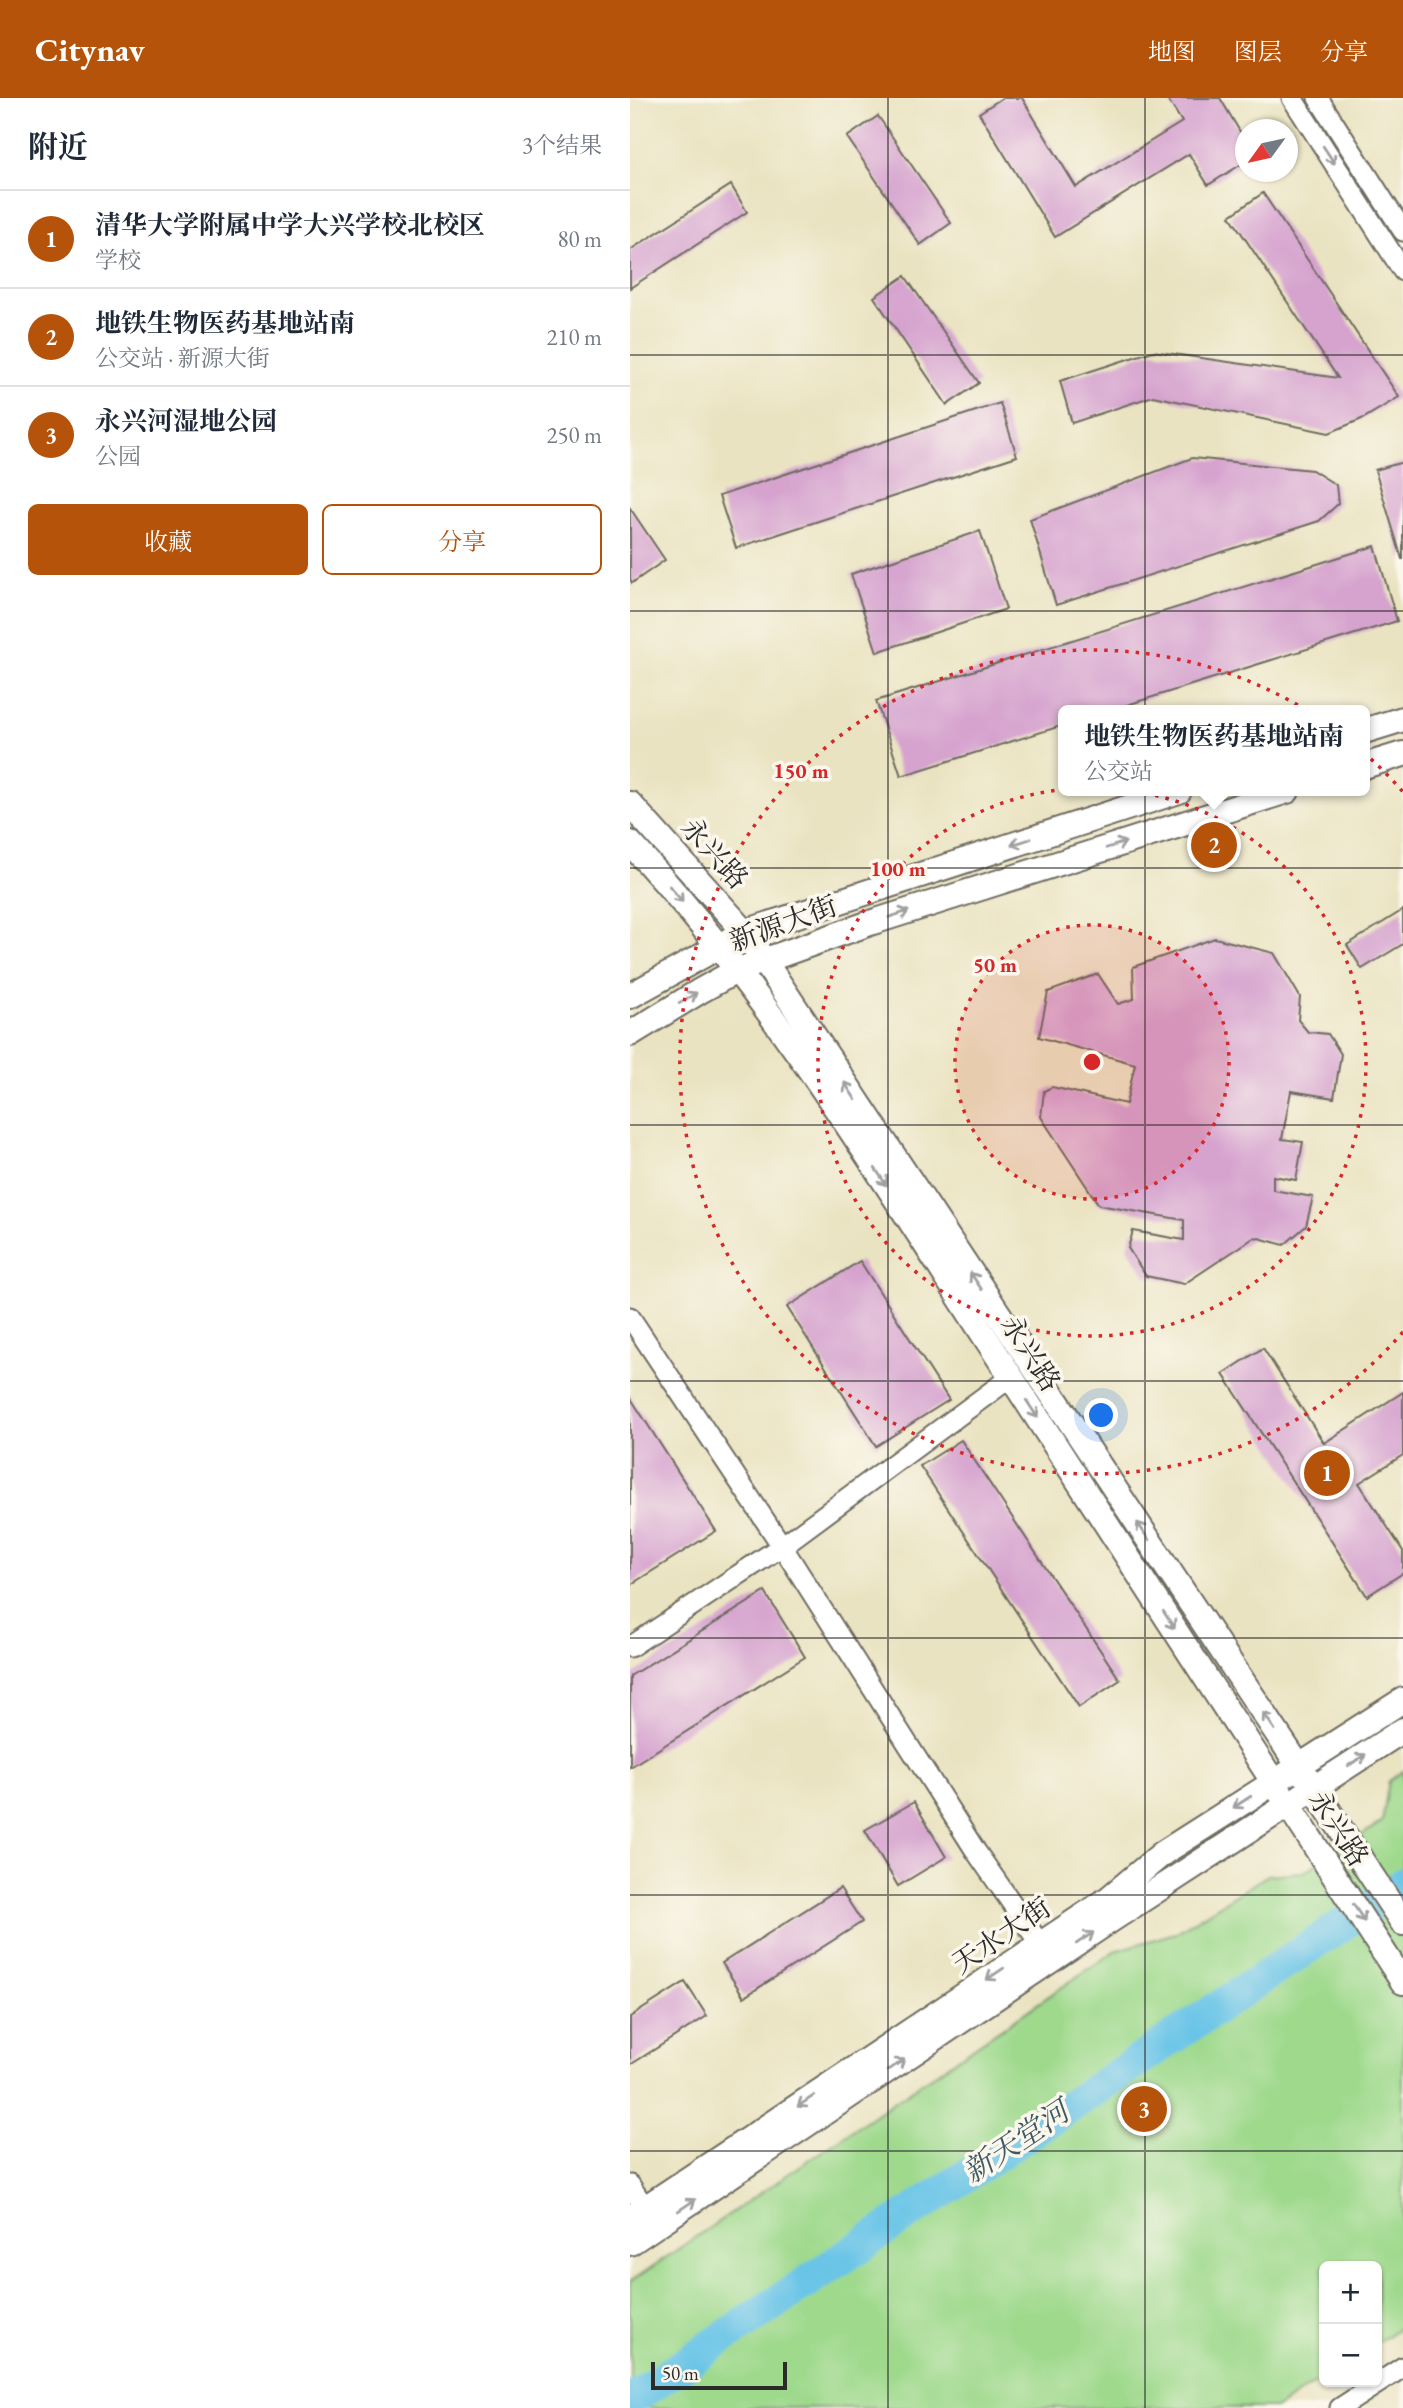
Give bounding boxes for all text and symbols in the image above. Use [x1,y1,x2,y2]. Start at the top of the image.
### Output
text: Citynav [35,28,145,71]
text: 地图 [1148,36,1196,67]
text: 图层 [1234,36,1282,67]
text: 分享 [1320,36,1368,67]
north arrow [1235,119,1298,182]
text: 附近 [28,127,88,166]
text: 3个结果 [522,130,602,160]
one-way arrow [1322,145,1336,165]
text: 清华大学附属中学大兴学校北校区 [95,208,485,242]
text: 1 [45,224,57,254]
text: 80 m [557,224,602,254]
text: 学校 [95,245,141,275]
text: 地铁生物医药基地站南 [95,306,355,340]
text: 2 [45,322,57,352]
text: 210 m [546,322,602,352]
text: 公交站 · 新源大街 [95,343,270,373]
text: 永兴河湿地公园 [95,404,277,438]
text: 3 [45,420,57,450]
text: 250 m [546,420,602,450]
text: 公园 [95,441,141,471]
button: 收藏 [28,504,308,575]
button: 分享 [322,504,602,575]
popup [1058,705,1370,796]
text: 地铁生物医药基地站南 [1084,719,1344,753]
text: 公交站 [1084,756,1153,786]
text: 150 m [773,757,829,784]
street label: 永兴路 [674,810,756,896]
pin: 2 [1191,819,1237,871]
one-way arrow [1010,836,1032,849]
one-way arrow [1104,838,1126,850]
text: 100 m [870,855,926,882]
one-way arrow [668,885,683,903]
street label: 新源大街 [724,887,842,959]
one-way arrow [887,906,909,919]
text: 50 m [973,951,1017,978]
one-way arrow [678,990,698,1004]
centre of rings [1080,1050,1104,1074]
one-way arrow [843,1082,857,1102]
one-way arrow [874,1167,888,1186]
one-way arrow [969,1272,983,1291]
street label: 永兴路 [993,1308,1069,1398]
your location [1084,1398,1118,1432]
one-way arrow [1024,1399,1039,1418]
pin: 1 [1304,1447,1350,1499]
one-way arrow [1136,1522,1150,1542]
one-way arrow [1162,1610,1176,1630]
one-way arrow [1262,1712,1276,1731]
one-way arrow [1347,1752,1366,1767]
street label: 永兴路 [1301,1783,1377,1873]
one-way arrow [1232,1795,1252,1809]
street label: 天水大街 [945,1889,1057,1981]
one-way arrow [1352,1903,1366,1923]
one-way arrow [1074,1931,1094,1945]
one-way arrow [986,1967,1005,1982]
one-way arrow [886,2057,905,2072]
pin: 3 [1121,2083,1167,2135]
water label: 新天堂河 [955,2089,1081,2191]
one-way arrow [797,2093,816,2108]
one-way arrow [676,2198,696,2212]
map controls [1319,2261,1382,2387]
button: + [1319,2261,1382,2324]
button: − [1319,2324,1382,2387]
scale bar [651,2359,788,2391]
text: 50 m [662,2361,699,2386]

